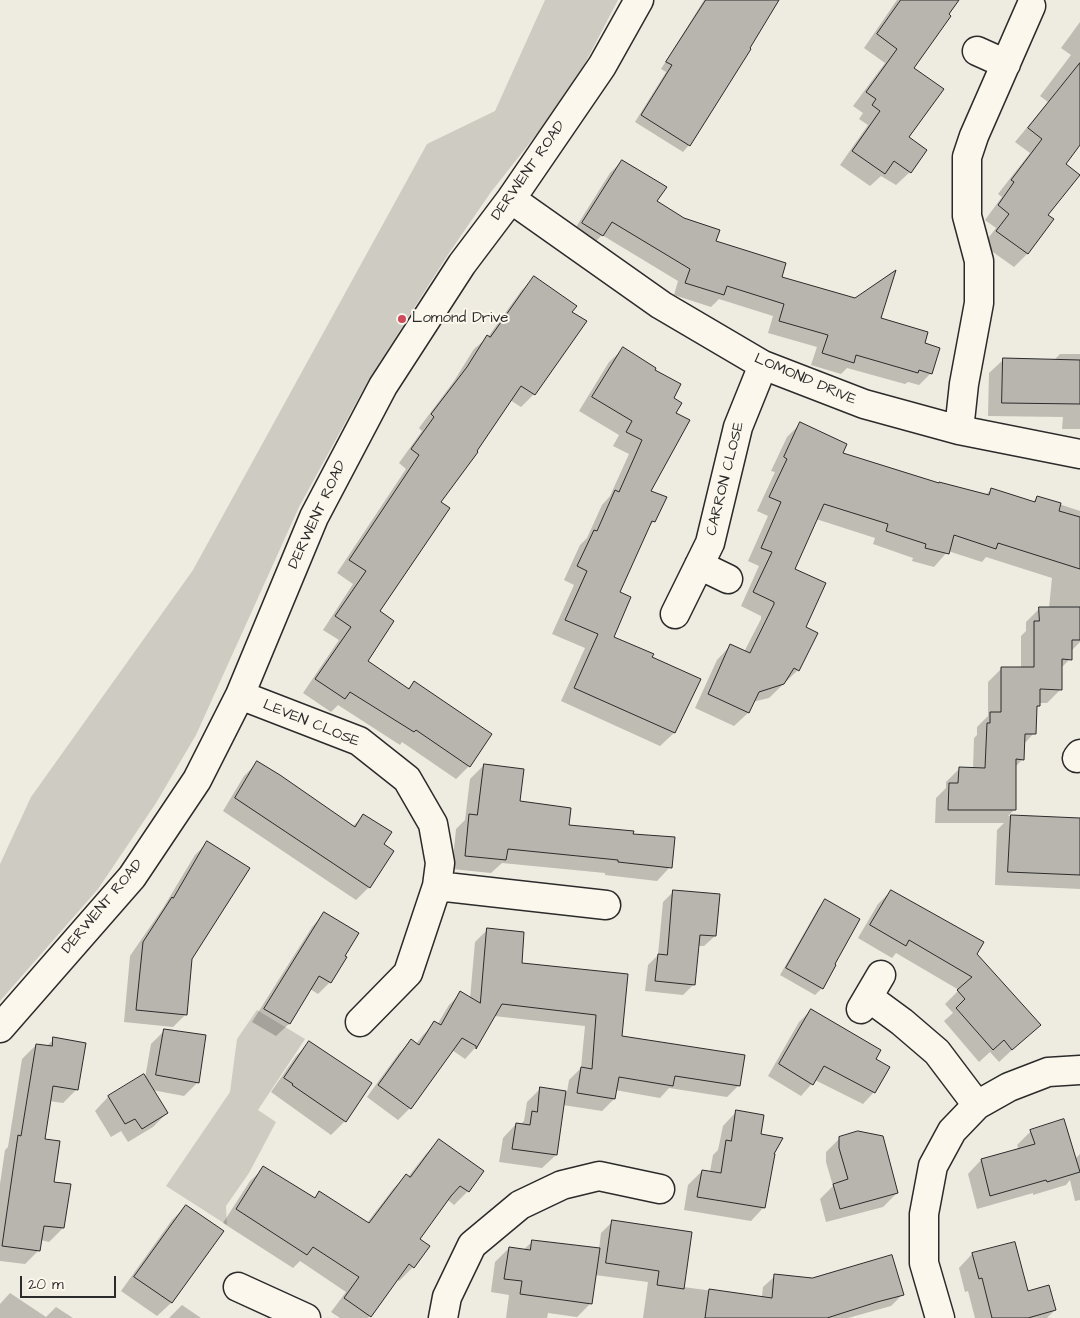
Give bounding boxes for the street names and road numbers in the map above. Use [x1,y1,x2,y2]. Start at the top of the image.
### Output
street label: DERWENT ROAD [488,118,570,224]
street label: LOMOND DRIVE [751,350,859,410]
street label: CARRON CLOSE [703,420,749,538]
street label: DERWENT ROAD [285,458,351,572]
street label: LEVEN CLOSE [260,696,362,752]
street label: DERWENT ROAD [58,856,148,958]

